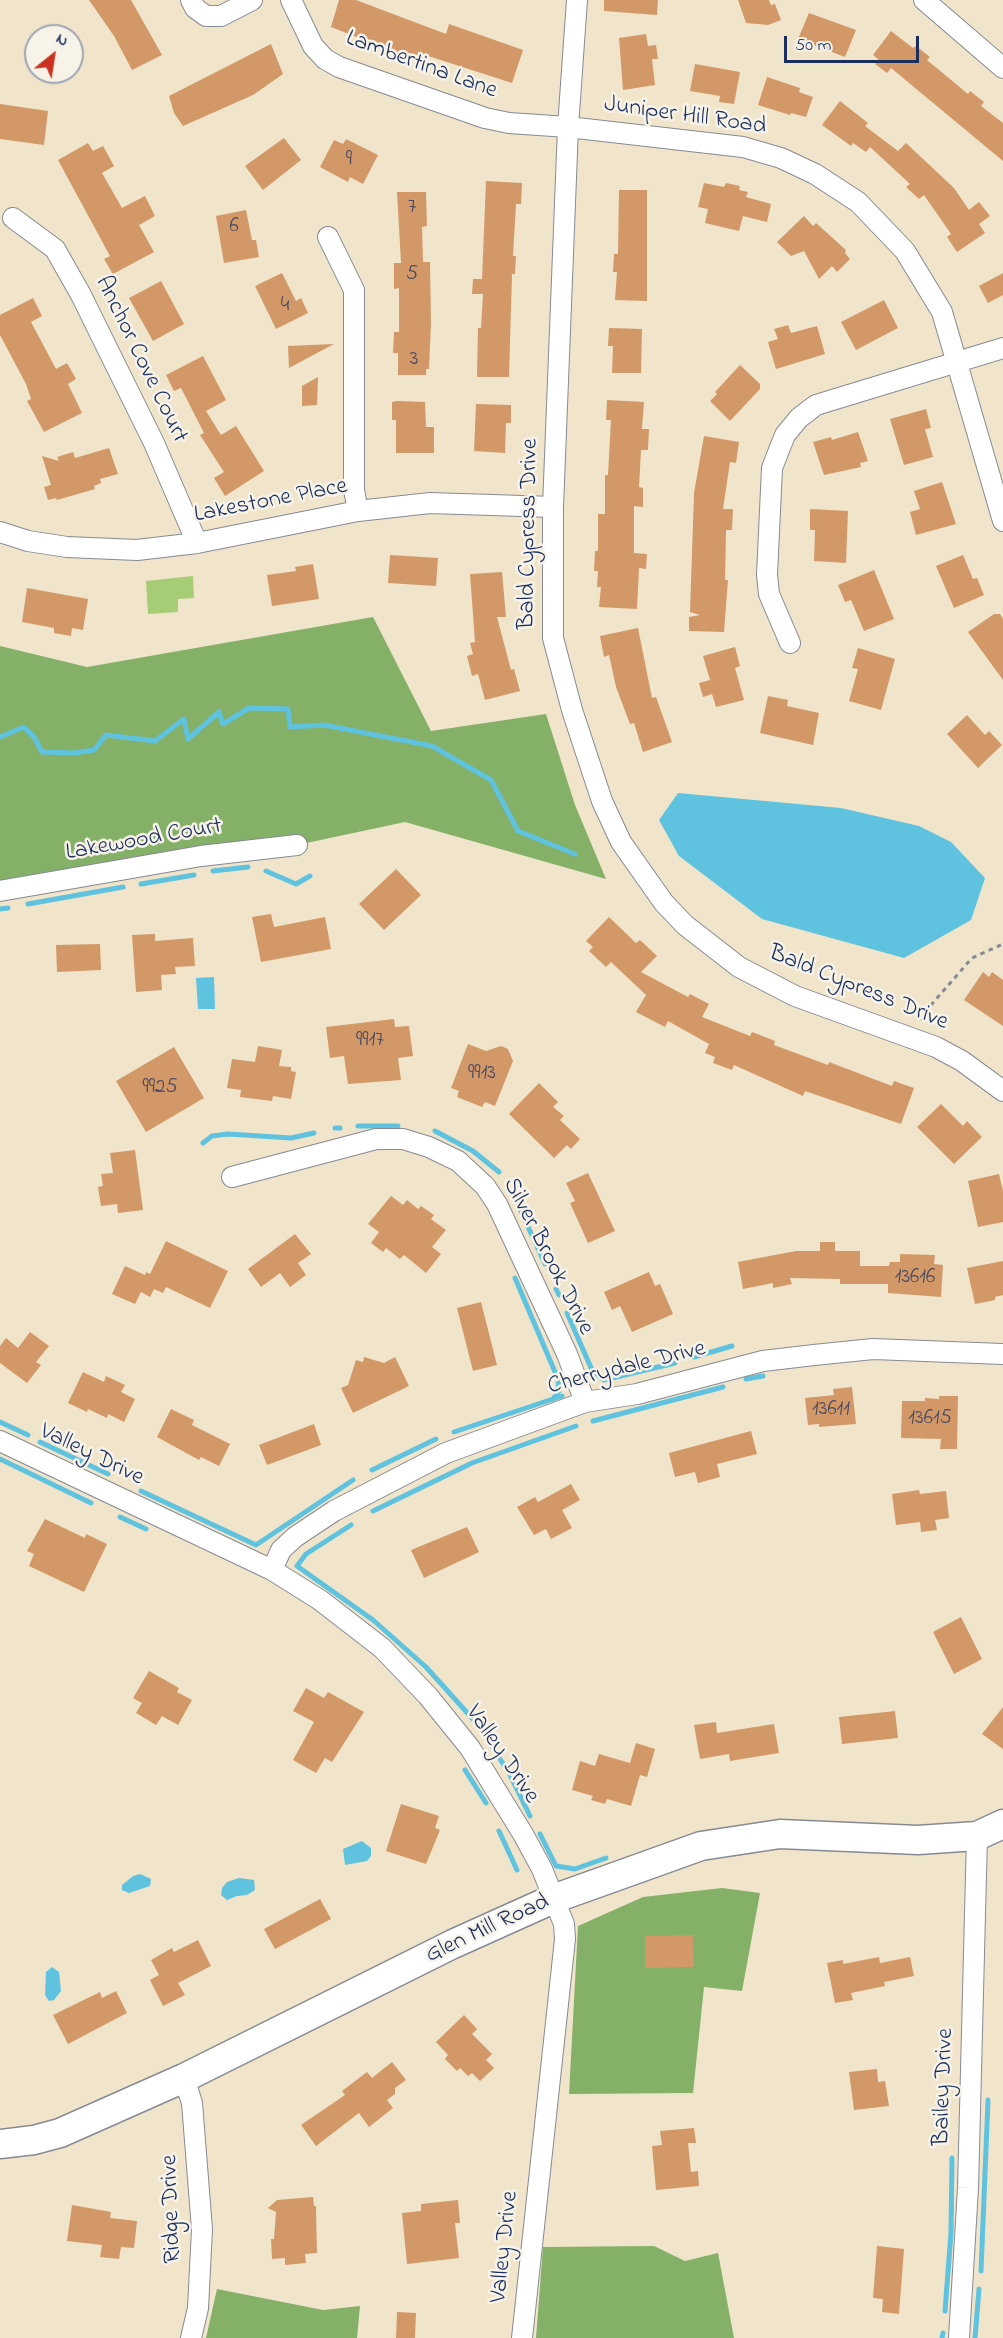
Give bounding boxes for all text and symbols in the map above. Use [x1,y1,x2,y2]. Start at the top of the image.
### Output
north arrow [24,24,84,84]
scale bar [787,24,922,62]
street label: Lambertina Lane [341,25,501,107]
text: N [51,27,73,53]
text: 50 m [795,33,832,59]
street label: Juniper Hill Road [602,91,768,143]
house number: 9 [346,148,352,174]
house number: 7 [408,196,416,222]
house number: 6 [229,215,239,241]
house number: 5 [406,263,418,289]
street label: Anchor Cove Court [87,272,193,448]
house number: 4 [281,294,289,320]
house number: 3 [410,348,418,374]
street label: Bald Cypress Drive [514,438,546,630]
street label: Lakestone Place [192,473,350,531]
street label: Lakewood Court [64,813,224,869]
street label: Bald Cypress Drive [764,940,952,1038]
house number: 9917 [356,1029,384,1055]
house number: 9913 [468,1062,496,1088]
house number: 9925 [142,1076,178,1102]
street label: Silver Brook Drive [495,1174,599,1340]
house number: 13616 [895,1266,935,1292]
street label: Cherrydale Drive [545,1335,709,1403]
house number: 13611 [812,1398,850,1424]
house number: 13615 [908,1407,952,1433]
street label: Valley Drive [34,1418,148,1494]
street label: Valley Drive [458,1700,544,1810]
street label: Glen Mill Road [422,1889,554,1971]
street label: Bailey Drive [929,2028,961,2146]
street label: Ridge Drive [157,2154,189,2264]
street label: Valley Drive [486,2190,526,2304]

